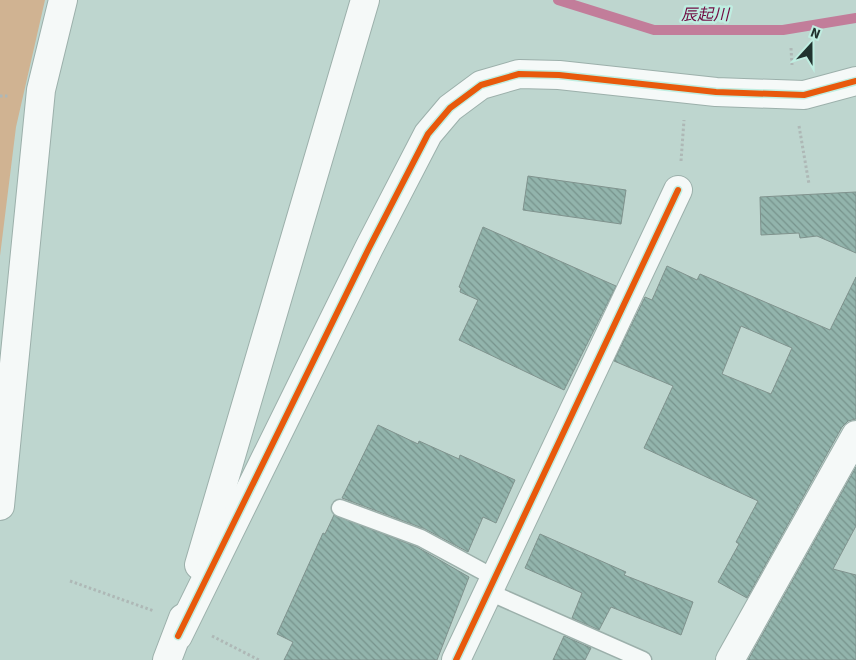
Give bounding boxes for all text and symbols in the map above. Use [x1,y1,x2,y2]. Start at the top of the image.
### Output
water label: 辰起川 [681,4,731,26]
north arrow [786,20,836,70]
text: N [807,23,823,45]

